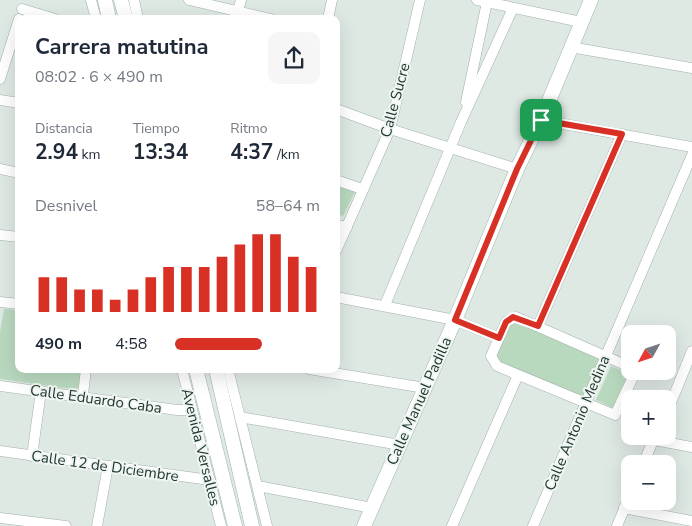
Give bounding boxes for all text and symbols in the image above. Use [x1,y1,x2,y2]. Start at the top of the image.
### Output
text: Carrera matutina [35,32,209,62]
button: share [268,32,320,84]
street label: Calle Sucre [375,61,415,139]
text: 08:02 · 6 × 490 m [35,66,163,88]
pin [520,99,562,141]
icon: arrive [527,106,555,134]
text: Distancia [35,119,93,138]
text: Tiempo [133,119,180,138]
text: Ritmo [230,119,268,138]
text: 2.94 [35,138,78,166]
text: 13:34 [133,138,188,166]
text: 4:37 [230,138,273,166]
text: km [78,145,101,164]
text: /km [273,145,300,164]
text: Desnivel [35,195,97,217]
text: 58–64 m [256,195,320,217]
north arrow [621,325,676,380]
map controls [621,325,676,510]
text: 490 m [35,333,82,355]
text: 4:58 [115,333,147,355]
street label: Calle Manuel Padilla [382,334,456,468]
street label: Calle Antonio Medina [539,352,615,494]
street label: Calle Eduardo Caba [29,380,163,418]
street label: Avenida Versalles [177,386,225,508]
button: + [621,390,676,445]
street label: Calle 12 de Diciembre [30,446,180,486]
button: − [621,455,676,510]

